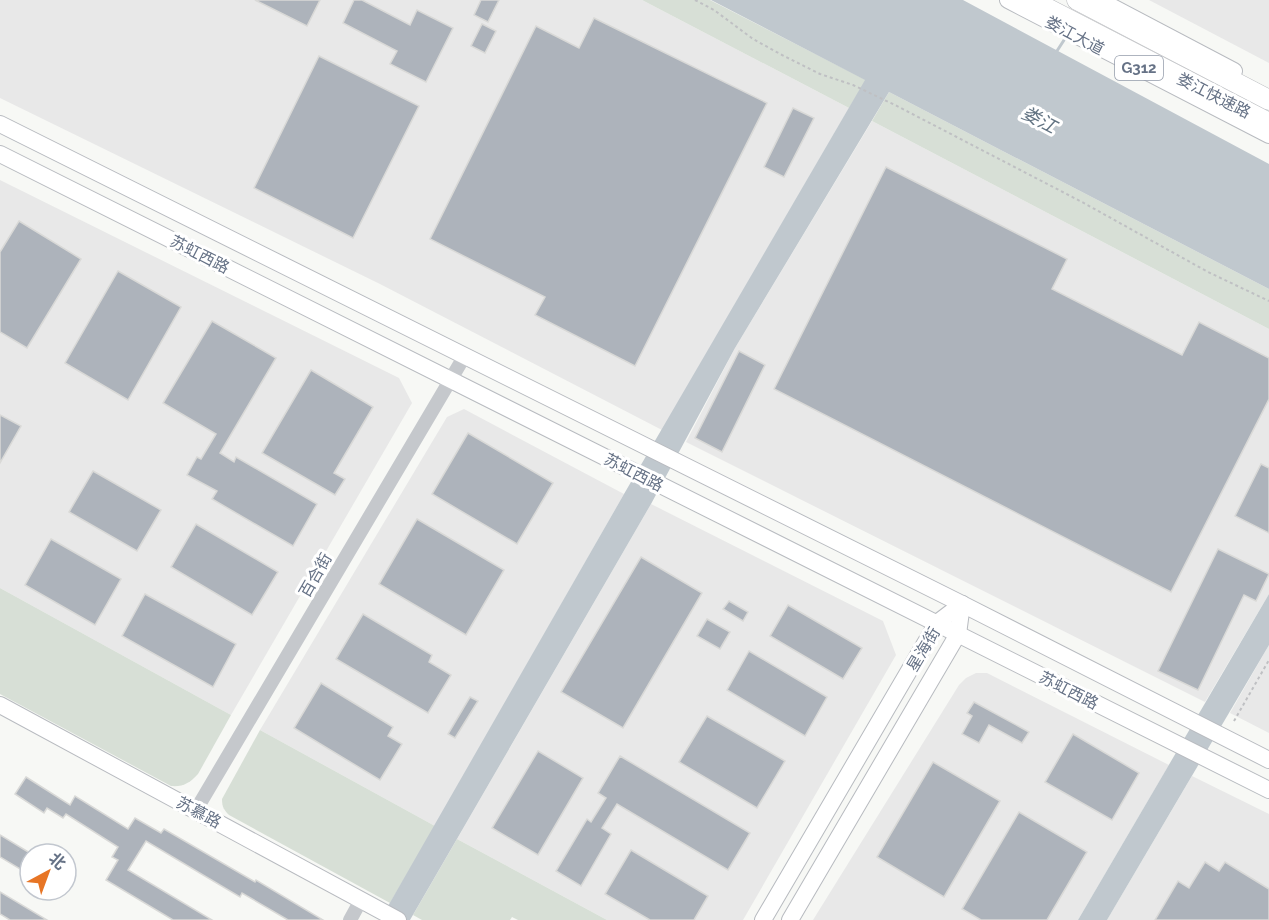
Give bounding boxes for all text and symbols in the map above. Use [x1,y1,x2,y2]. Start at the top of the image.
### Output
street label: 娄江大道 [1042,12,1107,59]
road number: G312 [1115,56,1163,80]
street label: 娄江快速路 [1174,69,1254,122]
water label: 娄江 [1018,102,1062,138]
street label: 苏虹西路 [167,231,233,277]
street label: 苏虹西路 [601,449,667,495]
street label: 百合街 [295,550,336,601]
street label: 星海街 [903,624,944,675]
street label: 苏虹西路 [1036,667,1102,713]
street label: 苏慕路 [173,793,224,832]
north arrow [18,842,78,902]
text: 北 [45,849,70,873]

